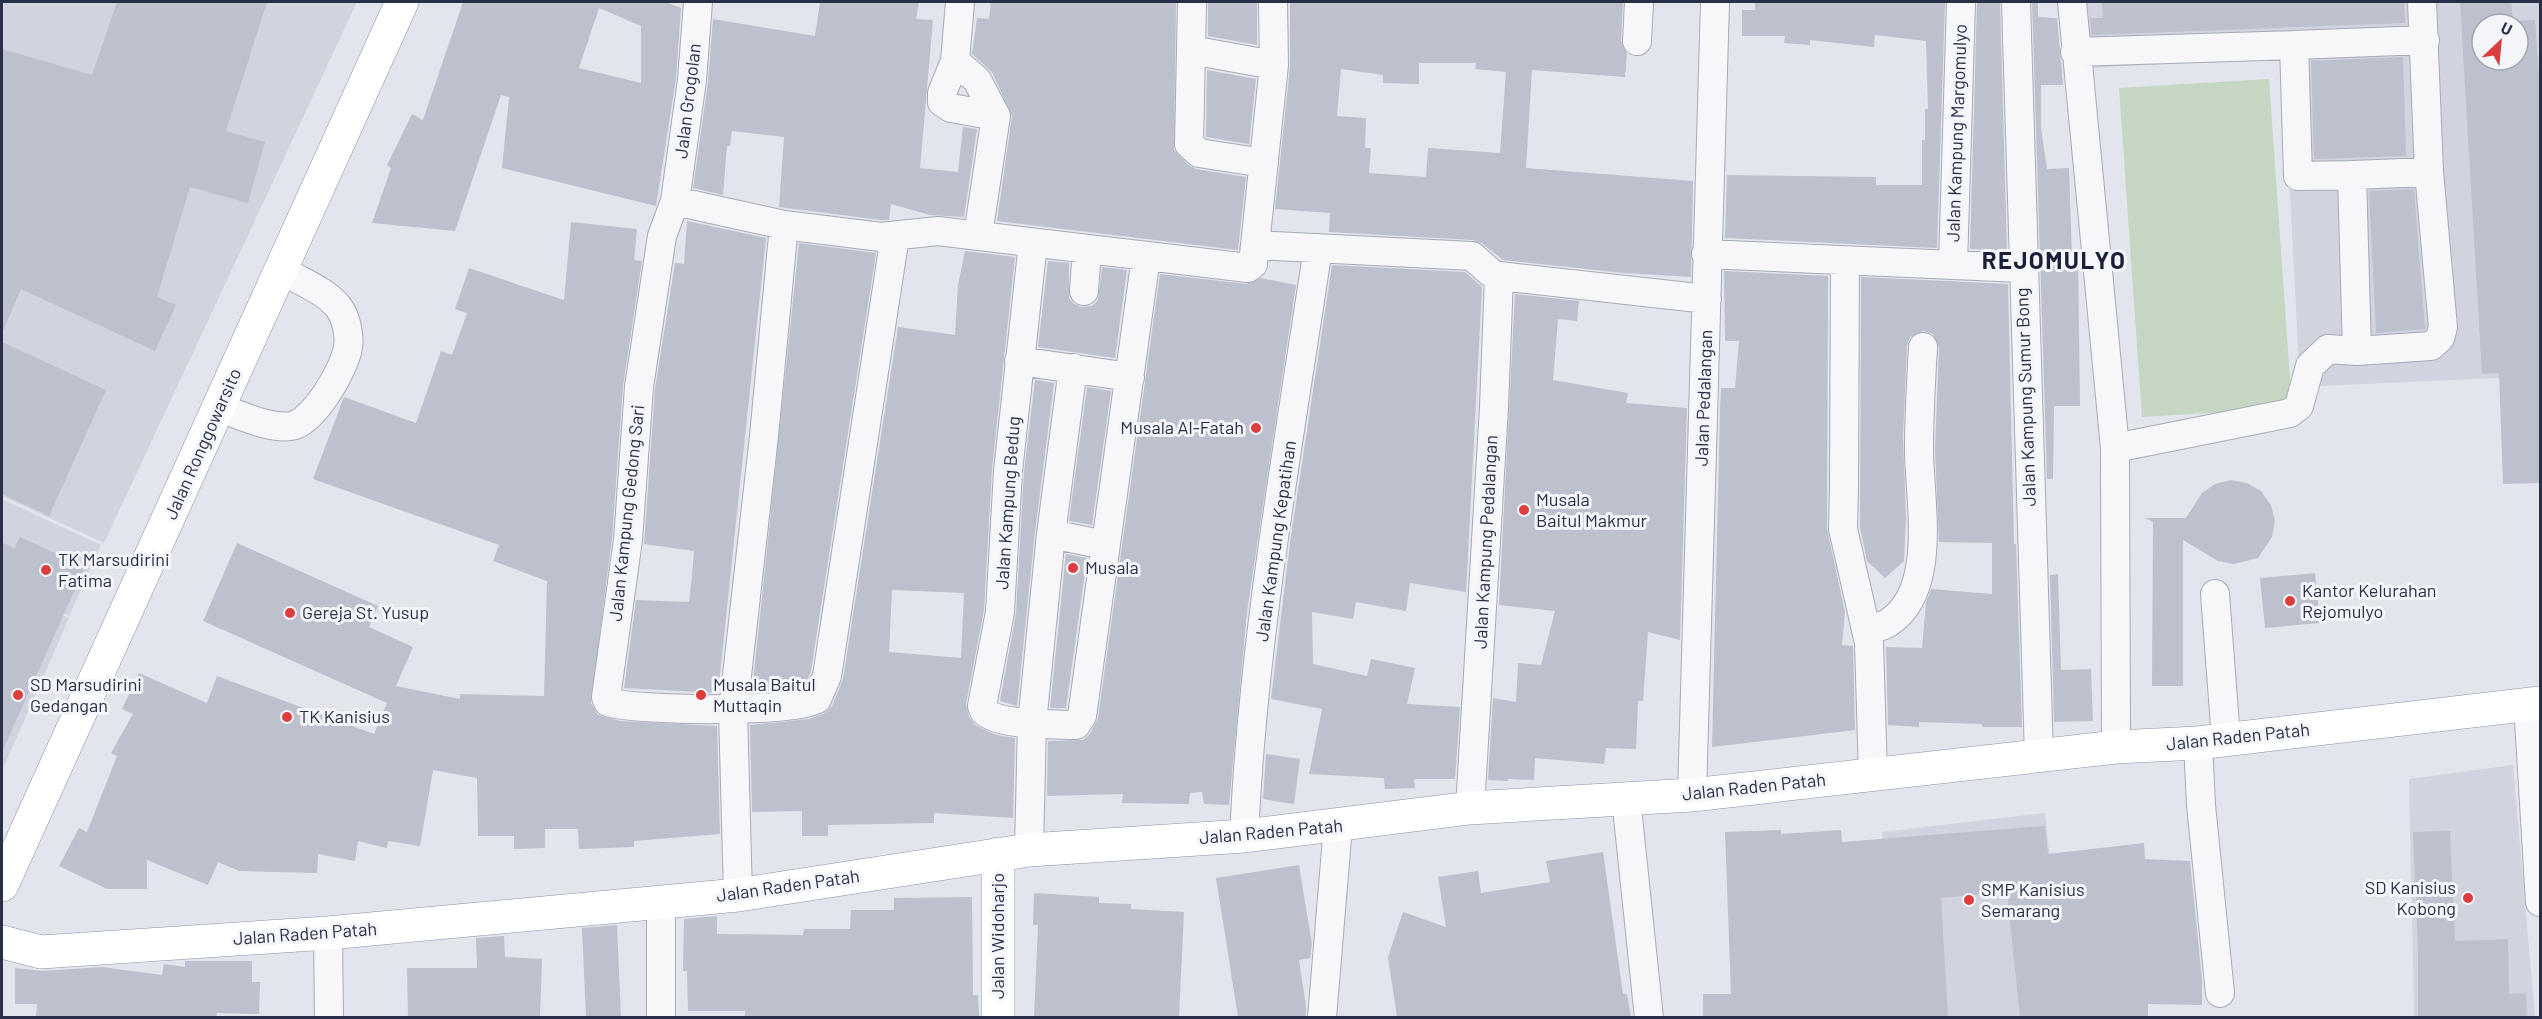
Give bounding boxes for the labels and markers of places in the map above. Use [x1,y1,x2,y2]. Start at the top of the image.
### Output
place label: Musala Al-Fatah [1120,416,1244,438]
marker: Musala Al-Fatah [1249,421,1263,435]
place label: Musala Baitul Makmur [1536,488,1648,531]
marker: Musala Baitul Makmur [1517,503,1531,517]
place label: TK Marsudirini Fatima [58,548,170,591]
place label: Musala [1085,556,1139,578]
marker: Musala [1066,561,1080,575]
marker: TK Marsudirini Fatima [39,563,53,577]
place label: Kantor Kelurahan Rejomulyo [2302,579,2437,622]
marker: Kantor Kelurahan Rejomulyo [2283,594,2297,608]
place label: Gereja St. Yusup [302,601,429,623]
marker: Gereja St. Yusup [283,606,297,620]
place label: SD Marsudirini Gedangan [30,673,142,716]
place label: Musala Baitul Muttaqin [713,673,816,716]
marker: SD Marsudirini Gedangan [11,688,25,702]
marker: Musala Baitul Muttaqin [694,688,708,702]
place label: TK Kanisius [299,705,390,727]
marker: TK Kanisius [280,710,294,724]
place label: SD Kanisius Kobong [2365,876,2456,919]
place label: SMP Kanisius Semarang [1981,878,2085,921]
marker: SD Kanisius Kobong [2461,891,2475,905]
marker: SMP Kanisius Semarang [1962,893,1976,907]

